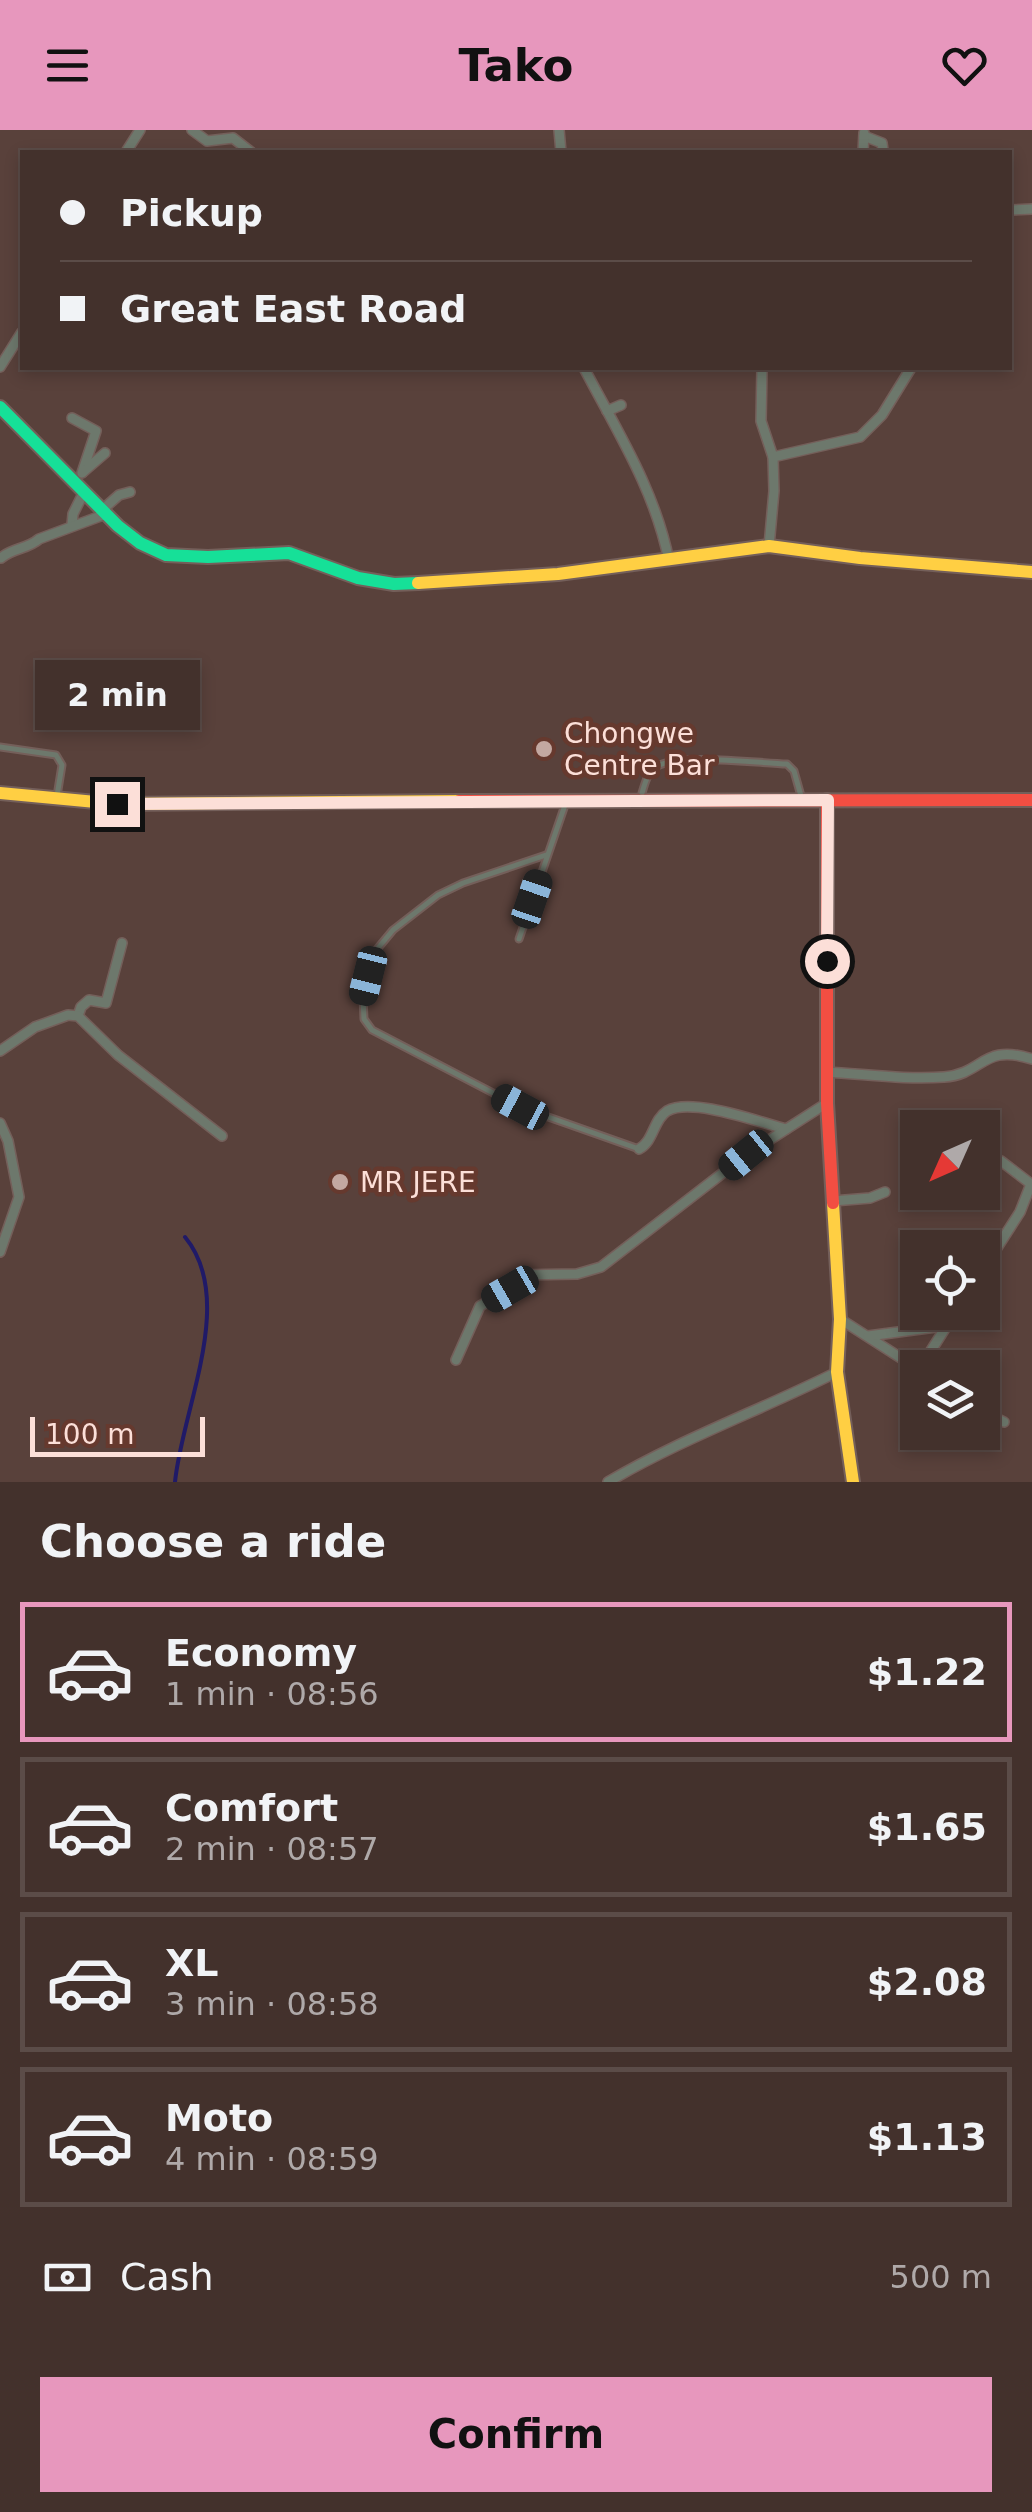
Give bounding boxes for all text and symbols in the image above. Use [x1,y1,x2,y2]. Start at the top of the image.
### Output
icon: menu [40,38,95,93]
icon: heart [937,38,992,93]
text: Tako [459,39,573,92]
text: Pickup [120,191,263,235]
text: Great East Road [120,287,467,331]
callout: 2 min [34,659,200,729]
text: 2 min [67,676,168,714]
place label: Chongwe Centre Bar [564,717,715,782]
marker: Chongwe Centre Bar [533,738,555,760]
route end [95,782,140,827]
car [508,866,556,932]
route start [805,939,850,984]
car [346,943,390,1009]
car [486,1080,554,1134]
north arrow [900,1110,1000,1210]
map controls [900,1110,1000,1450]
car [713,1124,779,1186]
place label: MR JERE [360,1166,476,1199]
marker: MR JERE [329,1171,351,1193]
button: locate [900,1230,1000,1330]
car [477,1261,543,1317]
button: layers [900,1350,1000,1450]
scale bar [30,1412,205,1456]
text: 100 m [45,1418,135,1451]
text: Choose a ride [40,1515,386,1568]
icon: car [45,1627,135,1717]
text: Economy [165,1631,357,1675]
text: $1.22 [867,1650,987,1694]
text: 1 min · 08:56 [165,1675,379,1713]
icon: car [45,1782,135,1872]
text: Comfort [165,1786,338,1830]
text: $1.65 [867,1805,987,1849]
text: 2 min · 08:57 [165,1830,379,1868]
icon: car [45,1937,135,2027]
text: XL [165,1941,219,1985]
text: $2.08 [867,1960,987,2004]
text: 3 min · 08:58 [165,1985,379,2023]
icon: car [45,2092,135,2182]
text: Moto [165,2096,273,2140]
text: $1.13 [867,2115,987,2159]
text: 4 min · 08:59 [165,2140,379,2178]
icon: cash [40,2250,95,2305]
text: Cash [120,2255,214,2299]
text: 500 m [890,2258,992,2296]
button: Confirm [40,2377,992,2492]

